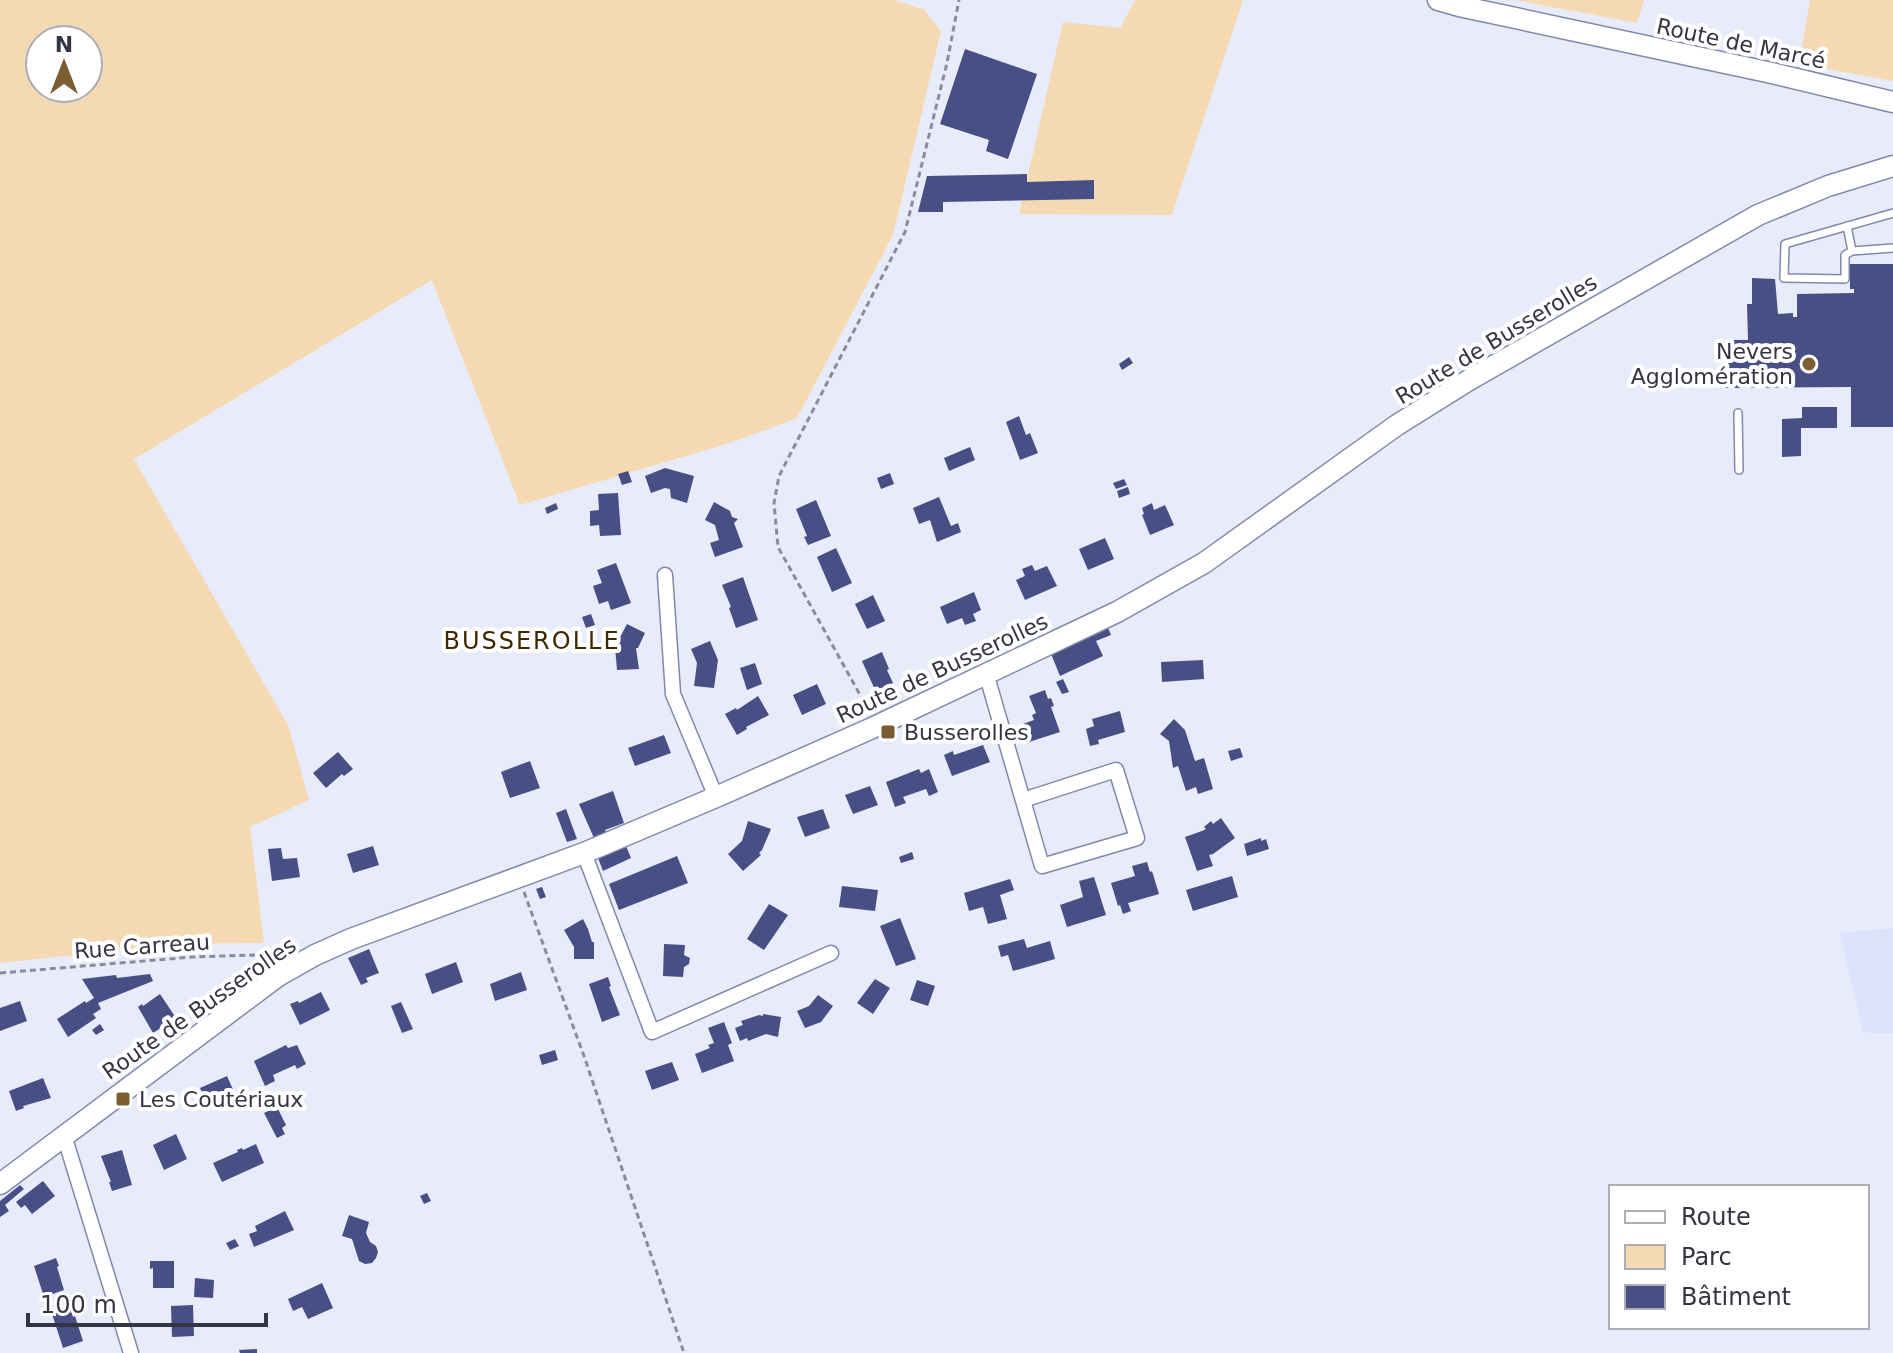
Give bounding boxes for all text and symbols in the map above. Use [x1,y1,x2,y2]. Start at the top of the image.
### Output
street label: Route de Marcé [1654,13,1828,74]
north arrow [24,24,104,104]
text: N [55,32,73,57]
street label: Route de Busserolles [1391,269,1601,409]
place label: Nevers Agglomération [1631,339,1793,389]
marker: Nevers Agglomération [1800,355,1818,373]
street label: Route de Busserolles [833,609,1052,728]
district label: BUSSEROLLE [443,627,621,655]
place label: Busserolles [904,720,1029,745]
marker: Busserolles [879,723,897,741]
street label: Rue Carreau [73,929,211,964]
street label: Route de Busserolles [98,932,301,1085]
place label: Les Coutériaux [139,1087,303,1112]
marker: Les Coutériaux [114,1090,132,1108]
legend [1609,1185,1869,1329]
text: Route [1681,1203,1751,1231]
text: Parc [1681,1243,1732,1271]
scale bar [28,1277,266,1327]
text: Bâtiment [1681,1283,1791,1311]
text: 100 m [40,1291,117,1319]

